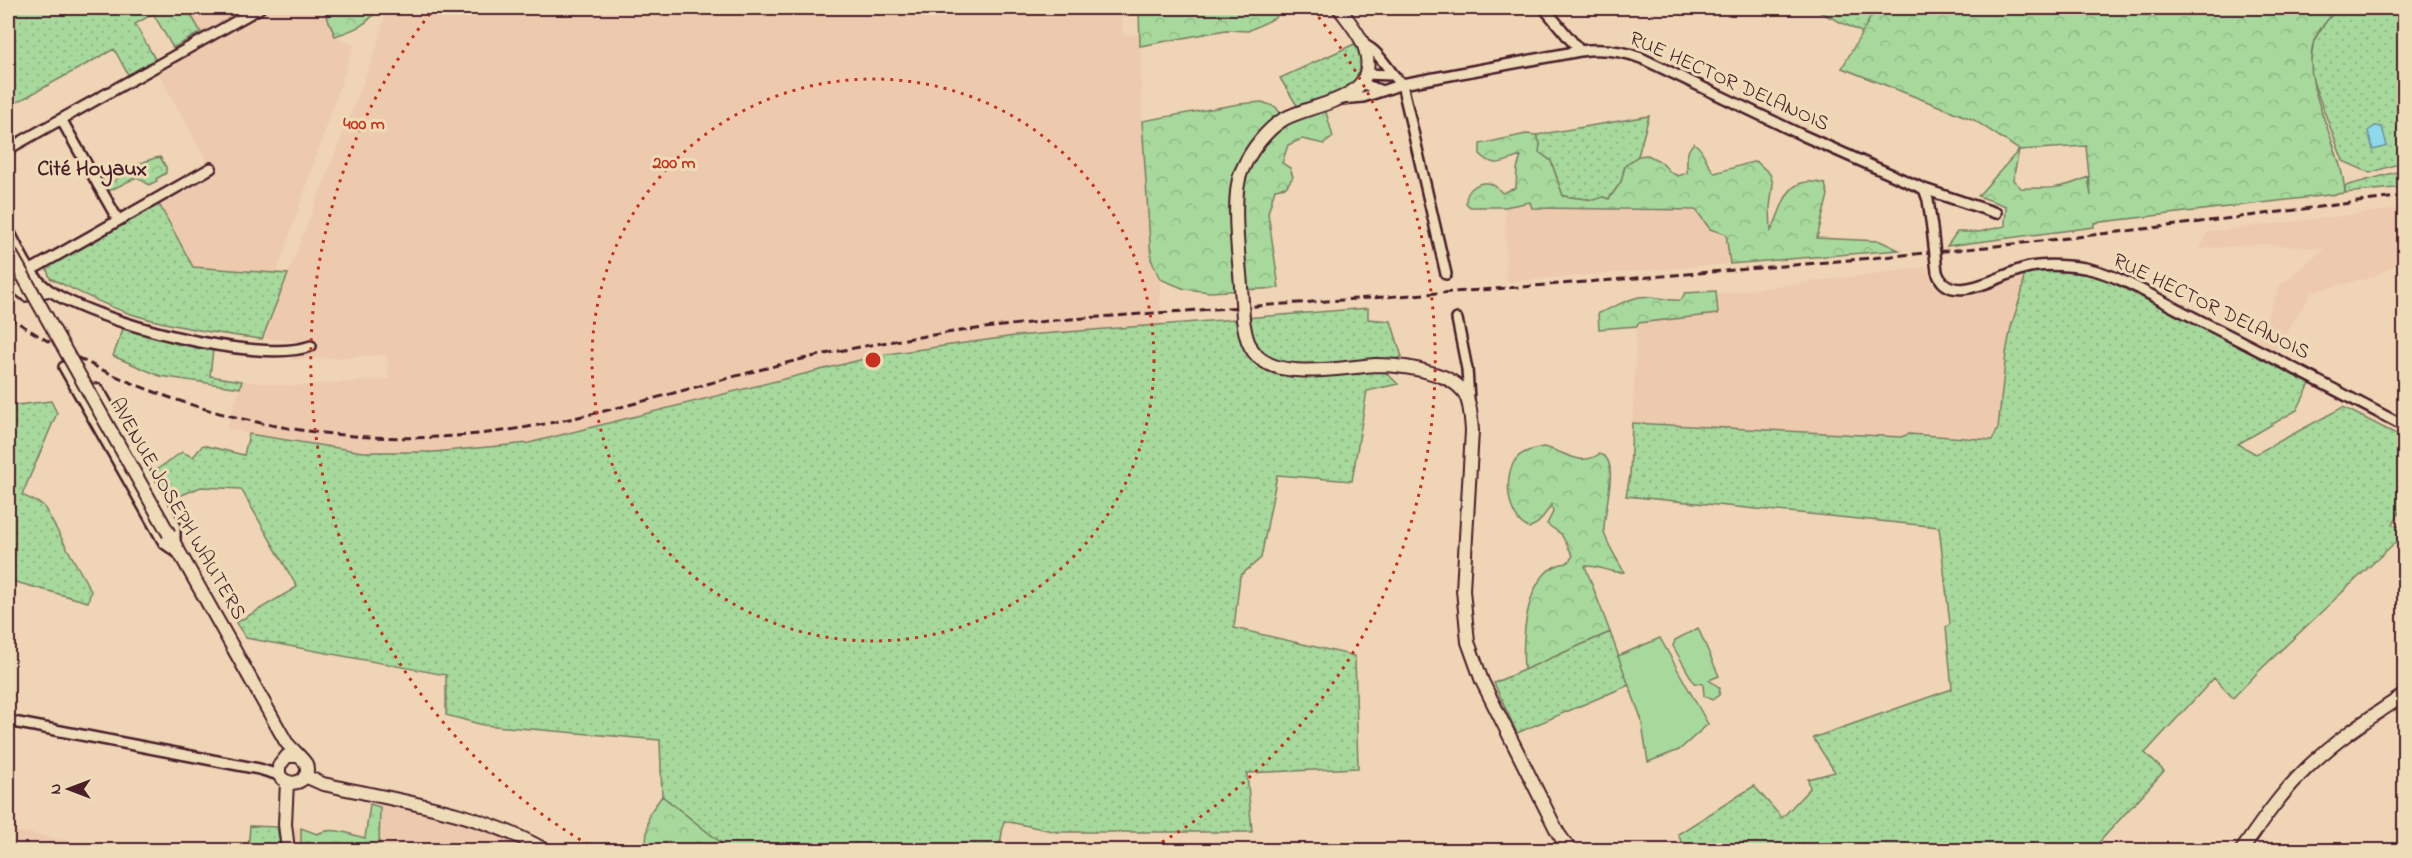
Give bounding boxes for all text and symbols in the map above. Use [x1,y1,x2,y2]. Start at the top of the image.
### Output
street label: RUE HECTOR DELANOIS [1624,24,1834,140]
text: 400 m [343,112,385,138]
text: 200 m [652,151,696,177]
district label: Cité Hoyaux [37,154,147,187]
street label: RUE HECTOR DELANOIS [2107,246,2315,368]
centre of rings [863,350,883,370]
street label: AVENUE JOSEPH WAUTERS [101,392,253,626]
north arrow [39,759,99,819]
text: N [44,783,68,794]

